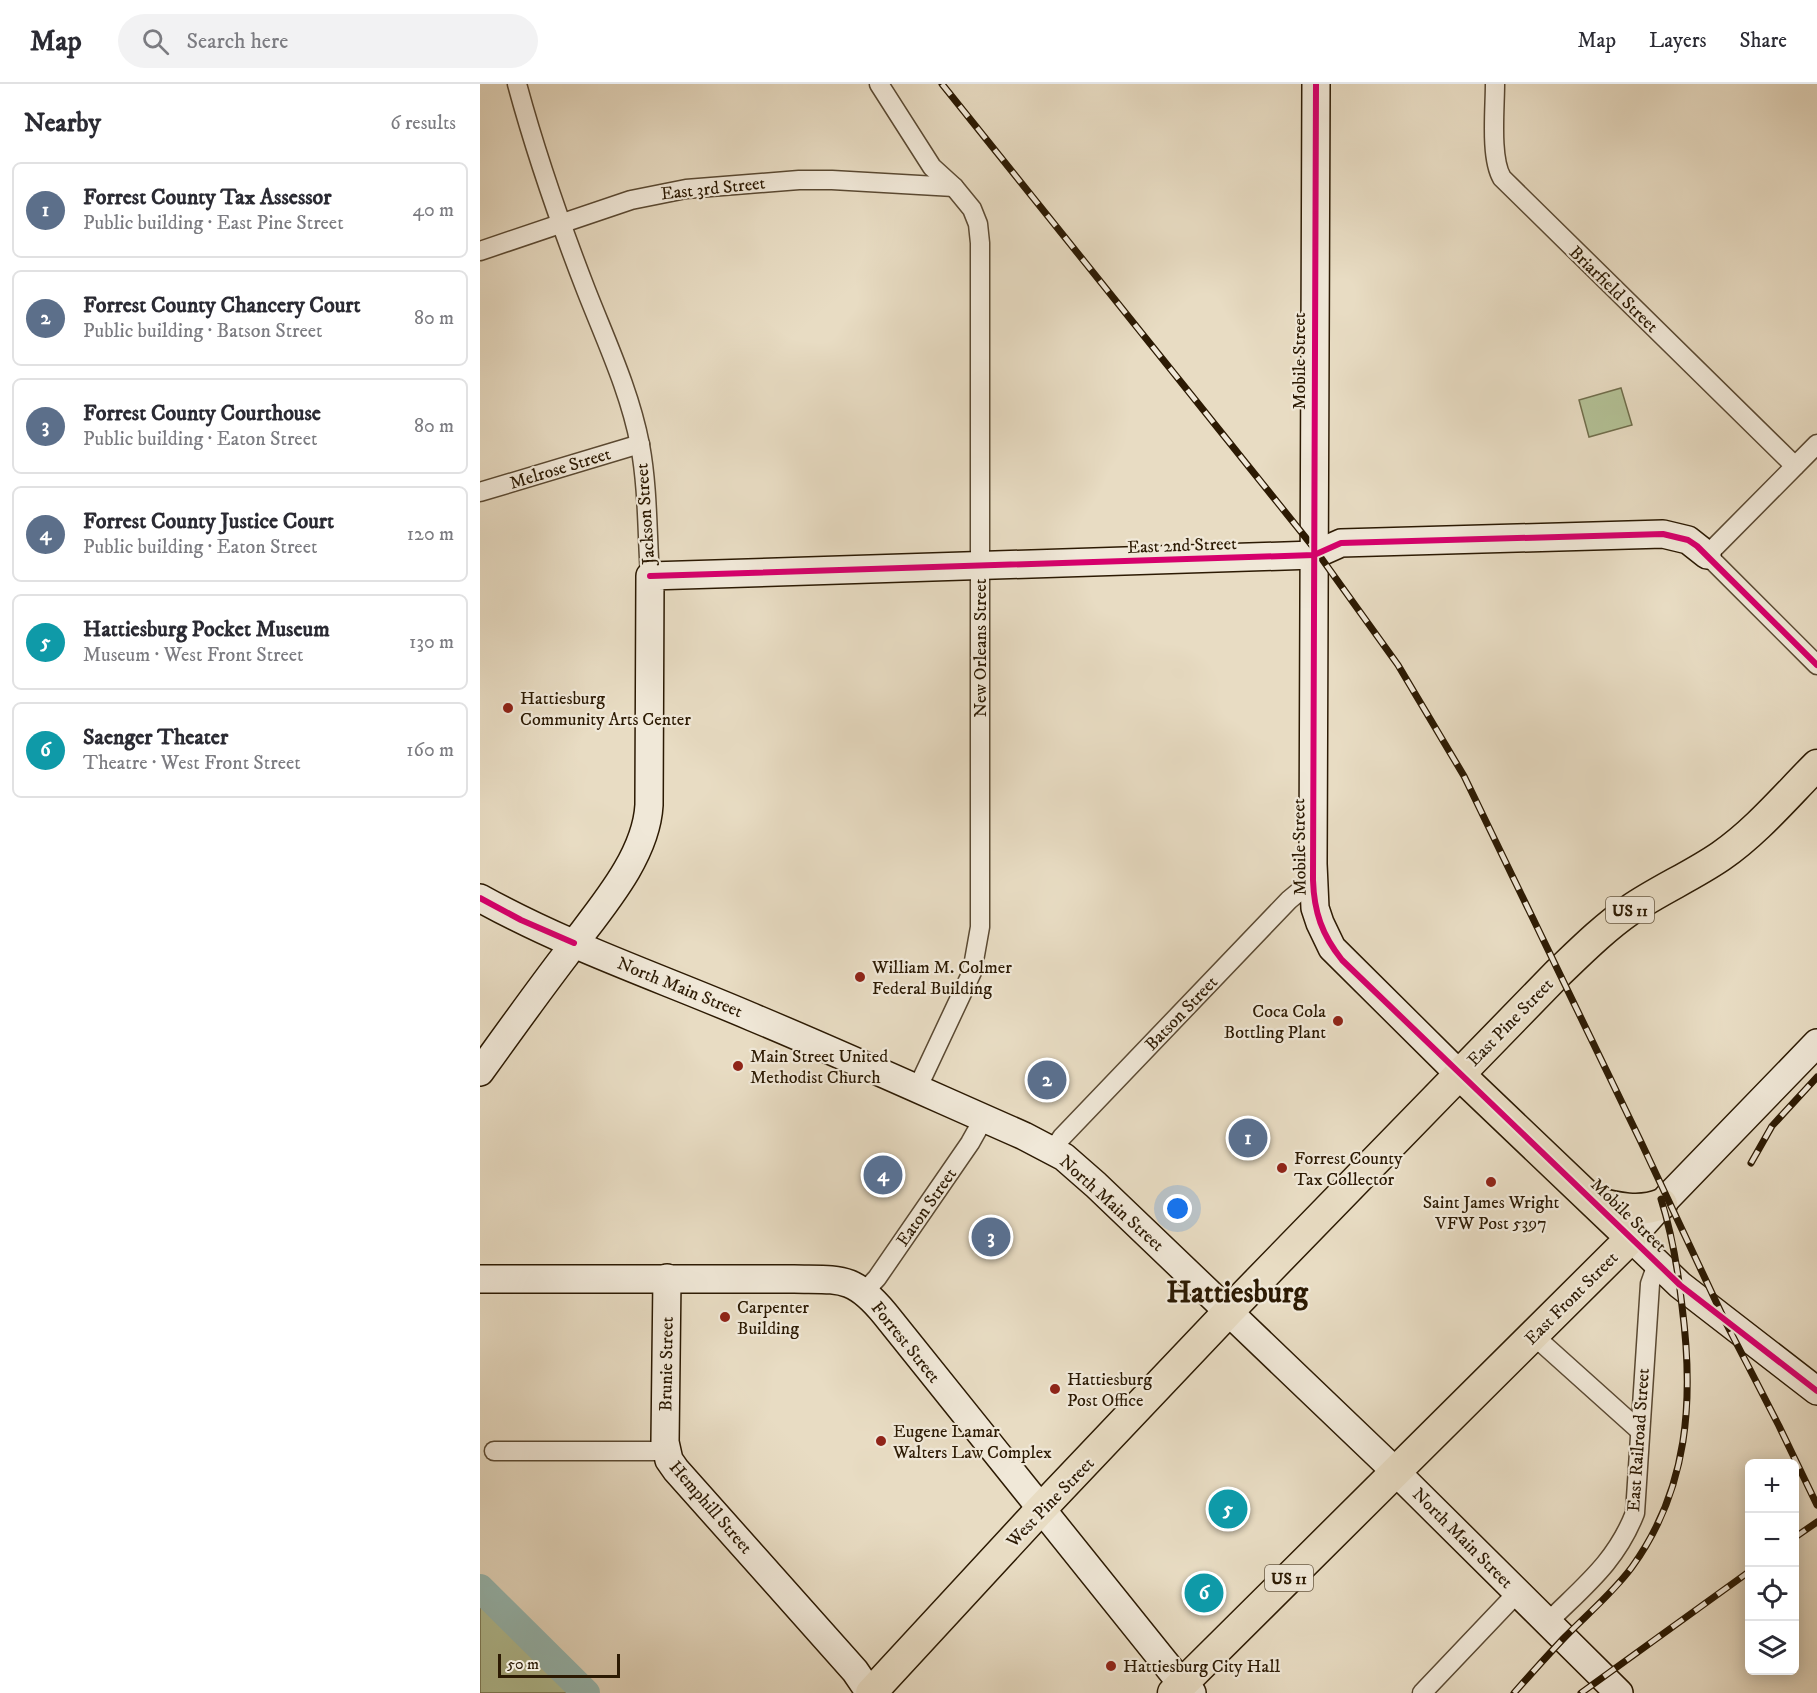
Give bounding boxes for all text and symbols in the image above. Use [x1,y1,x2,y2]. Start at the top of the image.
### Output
search box [118,14,538,68]
text: Map [30,24,82,59]
icon: search [139,25,172,58]
text: Search here [187,28,288,55]
text: Map [1577,28,1616,54]
text: Layers [1649,28,1707,54]
text: Share [1740,28,1787,54]
text: Nearby [24,107,101,140]
text: 6 results [390,111,456,136]
street label: East 3rd Street [660,173,767,205]
text: Forrest County Tax Assessor [83,184,331,211]
text: 1 [42,198,49,223]
text: 40 m [412,198,454,223]
text: Public building · East Pine Street [83,211,344,236]
street label: Briarfield Street [1564,242,1663,338]
text: Forrest County Chancery Court [83,292,361,319]
text: 2 [41,306,50,331]
text: 80 m [414,306,454,331]
street label: Mobile Street [1289,312,1311,410]
text: Public building · Batson Street [83,319,323,344]
text: Forrest County Courthouse [83,400,321,427]
text: 3 [42,414,49,439]
text: 80 m [414,414,454,439]
text: Public building · Eaton Street [83,427,317,452]
street label: Melrose Street [507,443,614,495]
street label: Jackson Street [631,462,661,567]
text: Forrest County Justice Court [83,508,334,535]
text: 4 [40,522,51,547]
text: 120 m [407,522,454,547]
street label: East 2nd Street [1127,533,1237,559]
text: Public building · Eaton Street [83,535,317,560]
street label: New Orleans Street [970,578,992,717]
text: Hattiesburg Pocket Museum [83,616,330,643]
text: 5 [41,630,50,655]
text: 130 m [409,630,454,655]
text: Museum · West Front Street [83,643,303,668]
place label: Hattiesburg Community Arts Center [520,688,691,731]
marker: Hattiesburg Community Arts Center [501,701,515,715]
text: Saenger Theater [83,724,228,751]
text: 6 [40,738,51,763]
text: 160 m [406,738,454,763]
text: Theatre · West Front Street [83,751,301,776]
street label: Mobile Street [1288,798,1312,896]
road number: US 11 [1606,897,1654,923]
street label: North Main Street [614,953,746,1023]
place label: William M. Colmer Federal Building [871,957,1012,1000]
marker: William M. Colmer Federal Building [853,970,867,984]
street label: Batson Street [1141,972,1223,1056]
street label: East Pine Street [1463,974,1559,1071]
place label: Coca Cola Bottling Plant [1224,1001,1326,1044]
marker: Coca Cola Bottling Plant [1331,1014,1345,1028]
place label: Main Street United Methodist Church [750,1046,888,1089]
pin: 2 [1028,1058,1066,1102]
marker: Main Street United Methodist Church [731,1059,745,1073]
pin: 1 [1228,1116,1268,1160]
place label: Forrest County Tax Collector [1294,1148,1403,1191]
street label: North Main Street [1054,1151,1168,1257]
pin: 4 [864,1152,902,1198]
marker: Forrest County Tax Collector [1275,1161,1289,1175]
street label: Eaton Street [892,1164,962,1251]
street label: Mobile Street [1586,1174,1671,1258]
marker: Saint James Wright VFW Post 5397 [1484,1175,1498,1189]
place label: Saint James Wright VFW Post 5397 [1423,1192,1560,1235]
your location [1163,1194,1192,1223]
pin: 3 [972,1214,1010,1260]
street label: East Front Street [1520,1247,1623,1350]
district label: Hattiesburg [1166,1275,1309,1312]
place label: Carpenter Building [737,1297,809,1340]
street label: Forrest Street [866,1298,945,1388]
marker: Carpenter Building [718,1310,732,1324]
street label: Brunie Street [655,1316,679,1412]
street label: East Railroad Street [1623,1367,1655,1513]
place label: Hattiesburg Post Office [1067,1369,1152,1412]
marker: Hattiesburg Post Office [1048,1382,1062,1396]
place label: Eugene Lamar Walters Law Complex [892,1421,1052,1464]
marker: Eugene Lamar Walters Law Complex [874,1434,888,1448]
street label: West Pine Street [1001,1453,1099,1553]
street label: Hemphill Street [664,1457,757,1559]
map controls [1745,1459,1799,1675]
button: + [1745,1459,1799,1513]
street label: North Main Street [1407,1484,1517,1594]
pin: 5 [1208,1486,1248,1532]
button: − [1745,1513,1799,1567]
road number: US 11 [1265,1565,1313,1591]
button: locate [1745,1567,1799,1621]
pin: 6 [1184,1570,1224,1616]
button: layers [1745,1621,1799,1675]
scale bar [498,1651,620,1678]
text: 50 m [507,1654,539,1674]
place label: Hattiesburg City Hall [1123,1656,1281,1678]
marker: Hattiesburg City Hall [1104,1659,1118,1673]

